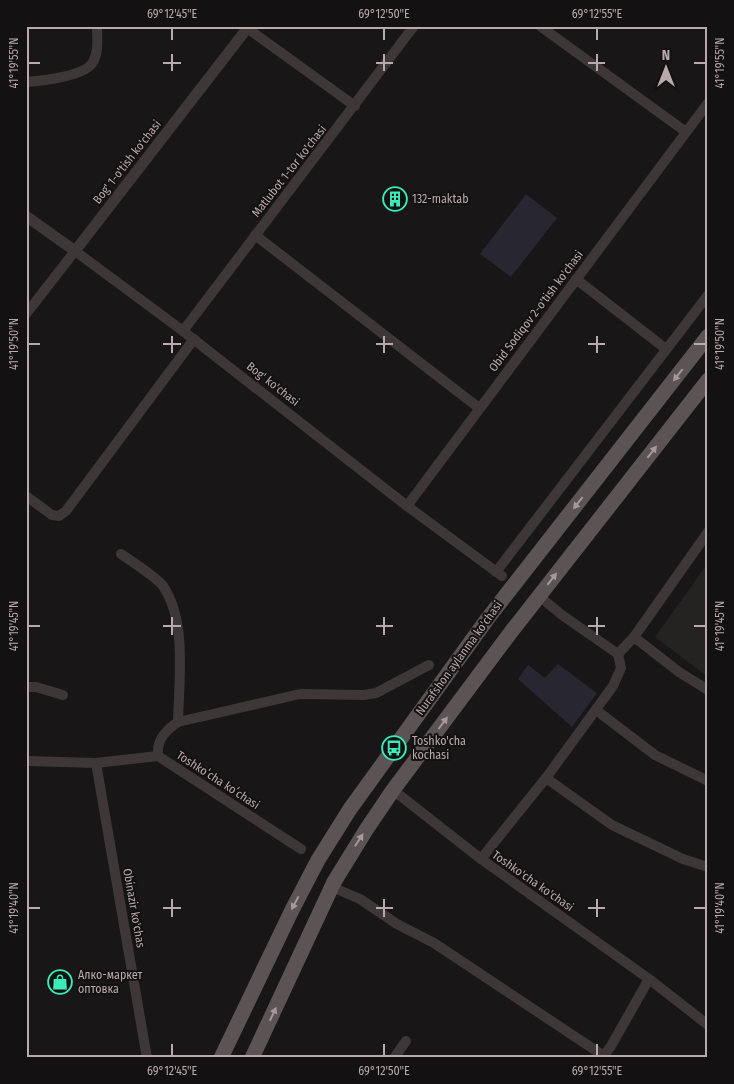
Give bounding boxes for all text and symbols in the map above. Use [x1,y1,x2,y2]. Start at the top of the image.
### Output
text: 69°12'45"E [147,7,197,21]
text: 69°12'50"E [358,7,410,21]
text: 69°12'55"E [572,7,623,21]
text: 41°19'55"N [7,38,21,88]
text: 41°19'55"N [713,38,727,88]
north arrow [642,42,692,92]
text: N [662,47,670,64]
street label: Bog' 1-o'tish ko'chasi [90,117,164,207]
street label: Matlubot 1-tor ko'chasi [249,122,329,220]
building icon: 132-maktab [382,186,408,212]
place label: 132-maktab [412,192,469,206]
street label: Obid Sodiqov 2-o'tish ko'chasi [486,248,586,374]
text: 41°19'50"N [7,318,21,370]
text: 41°19'50"N [713,318,727,370]
street label: Bog' ko'chasi [244,359,302,409]
one-way arrow [673,368,684,381]
one-way arrow [646,446,657,459]
one-way arrow [573,496,584,509]
one-way arrow [547,573,557,586]
street label: Nurafshon aylanma ko'chasi [413,598,505,718]
text: 41°19'45"N [7,601,21,651]
text: 41°19'45"N [713,601,727,651]
one-way arrow [438,716,448,730]
place label: Toshko'cha kochasi [412,734,466,762]
bus stop icon: Toshko'cha kochasi [381,735,407,761]
street label: Toshkoʻcha koʻchasi [174,747,263,812]
one-way arrow [354,834,364,847]
street label: Toshko'cha ko'chasi [490,848,576,914]
street label: Obinazir ko'chas [120,867,148,949]
text: 41°19'40"N [7,882,21,934]
text: 41°19'40"N [713,882,727,934]
one-way arrow [291,896,299,910]
place label: Алко-маркет оптовка [78,968,142,996]
shop icon: Алко-маркет оптовка [47,969,73,995]
one-way arrow [269,1007,277,1021]
text: 69°12'45"E [147,1064,197,1078]
text: 69°12'50"E [358,1064,410,1078]
text: 69°12'55"E [572,1064,623,1078]

